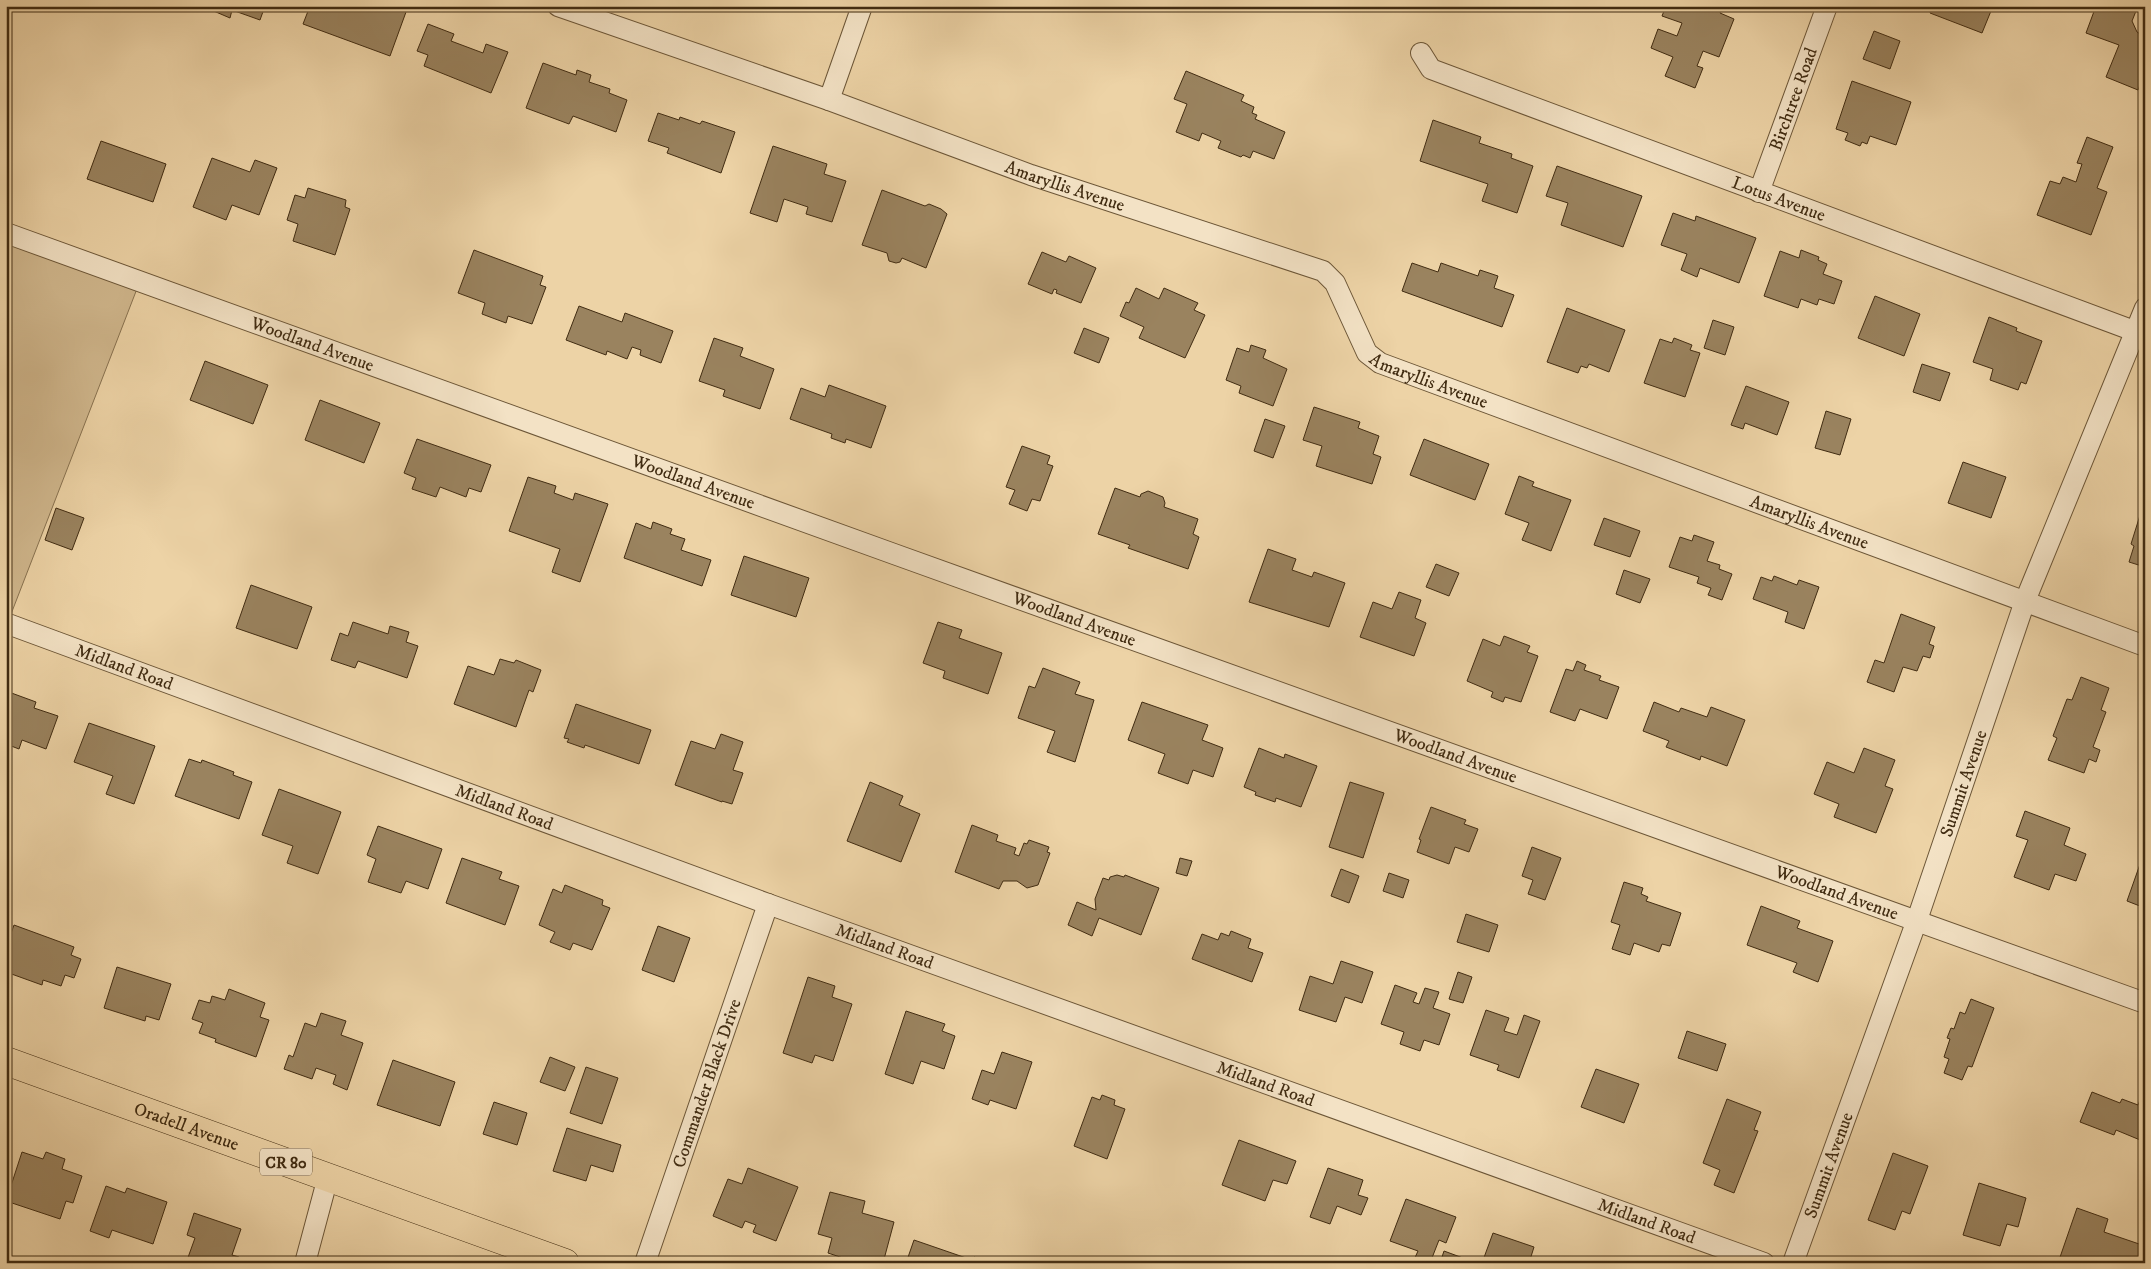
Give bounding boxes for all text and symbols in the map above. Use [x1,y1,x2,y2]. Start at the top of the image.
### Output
street label: Birchtree Road [1765,45,1823,154]
street label: Amaryllis Avenue [1002,156,1127,217]
street label: Lotus Avenue [1729,172,1828,227]
street label: Woodland Avenue [247,312,377,377]
street label: Amaryllis Avenue [1364,349,1491,414]
street label: Woodland Avenue [628,450,758,515]
street label: Amaryllis Avenue [1747,491,1872,555]
street label: Woodland Avenue [1009,587,1139,652]
street label: Midland Road [72,640,176,696]
street label: Woodland Avenue [1390,724,1520,789]
street label: Summit Avenue [1936,727,1992,840]
street label: Midland Road [452,780,556,836]
street label: Woodland Avenue [1771,861,1901,926]
street label: Midland Road [832,919,936,975]
street label: Commander Black Drive [668,996,747,1171]
street label: Midland Road [1213,1057,1317,1112]
street label: Oradell Avenue [131,1098,242,1156]
street label: Summit Avenue [1800,1109,1859,1222]
road number: CR 80 [260,1148,312,1176]
street label: Midland Road [1594,1194,1698,1249]

